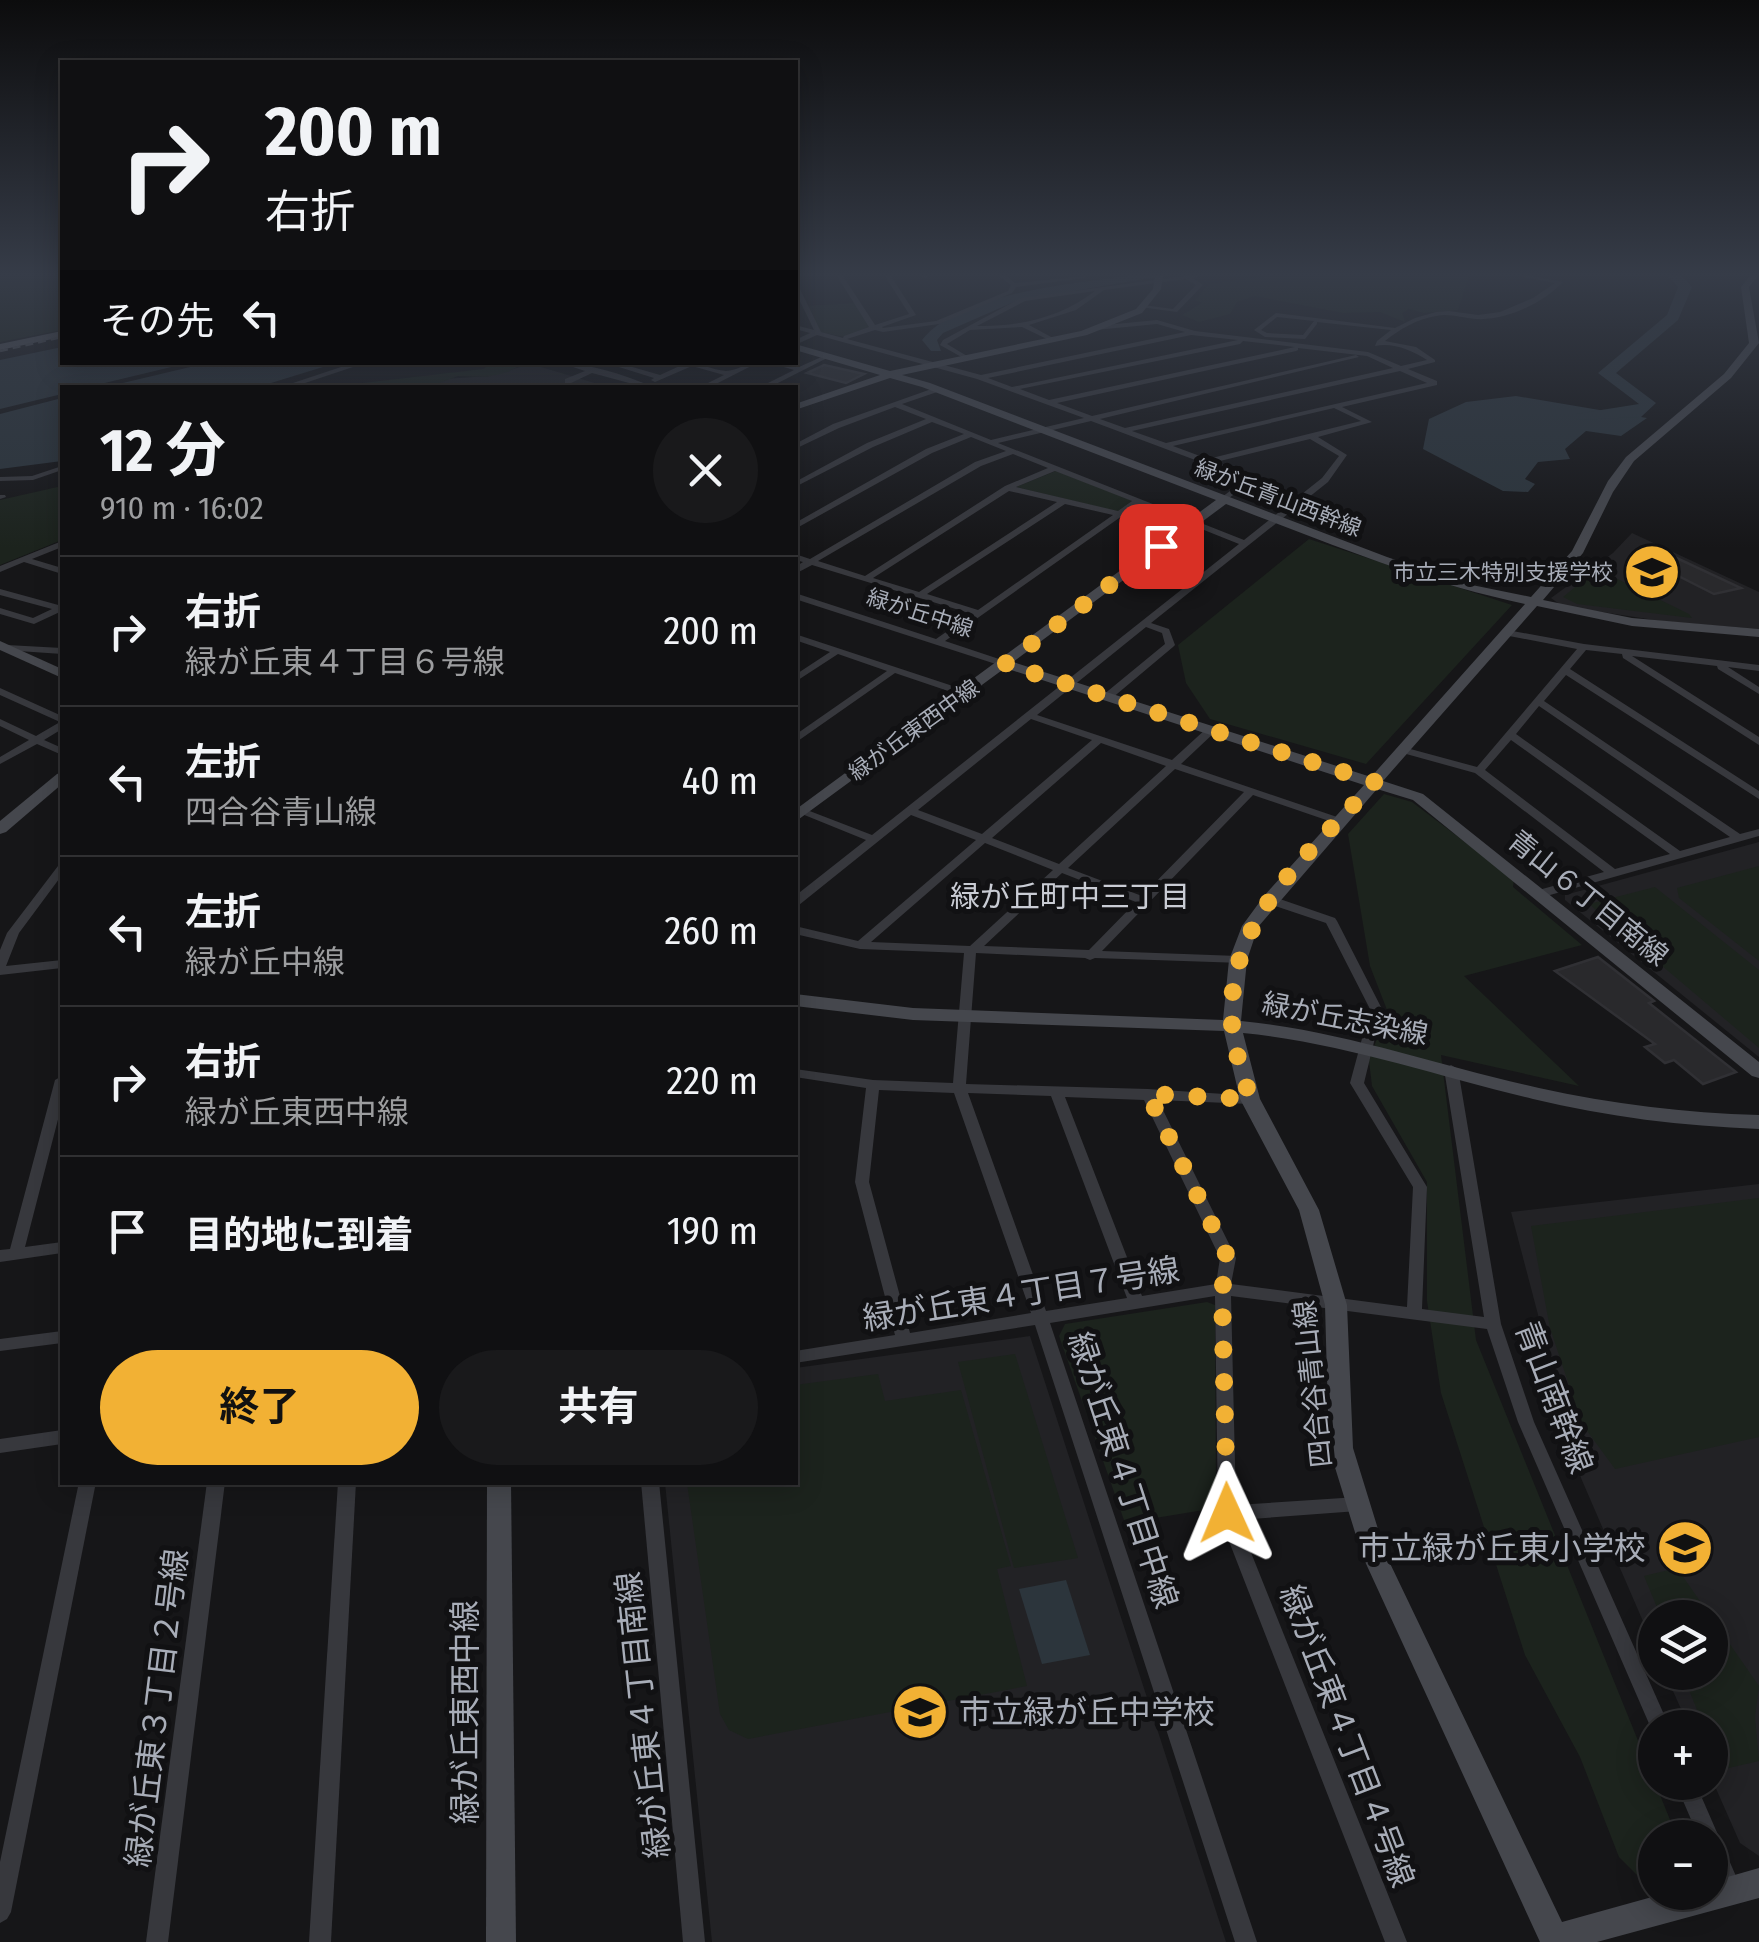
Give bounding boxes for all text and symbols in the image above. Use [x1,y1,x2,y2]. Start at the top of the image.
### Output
text: 200 m [265,90,442,174]
icon: right [100,100,230,230]
text: 右折 [265,185,355,239]
icon: left [234,290,289,345]
text: その先 [100,298,214,344]
text: 12 分 [100,415,226,487]
button: close [653,418,758,523]
street label: 緑が丘青山西幹線 [1191,454,1365,542]
text: 910 m · 16:02 [100,489,264,527]
pin [1119,504,1204,589]
icon: arrive [1134,519,1189,574]
school or university icon: 市立三木特別支援学校 [1622,542,1682,602]
place label: 市立三木特別支援学校 [1393,559,1613,586]
street label: 緑が丘中線 [864,583,976,643]
text: 右折 [185,589,261,635]
icon: right [100,604,155,659]
text: 200 m [663,608,758,654]
text: 緑が丘東４丁目６号線 [185,643,505,681]
street label: 緑が丘東西中線 [844,674,984,786]
text: 左折 [185,739,261,785]
icon: left [100,754,155,809]
text: 40 m [682,758,758,804]
text: 四合谷青山線 [185,793,377,831]
street label: 青山６丁目南線 [1501,823,1675,973]
district label: 緑が丘町中三丁目 [950,879,1190,915]
text: 左折 [185,889,261,935]
icon: left [100,904,155,959]
text: 260 m [664,908,758,954]
text: 緑が丘中線 [185,943,345,981]
street label: 緑が丘志染線 [1259,987,1431,1051]
text: 右折 [185,1039,261,1085]
icon: right [100,1054,155,1109]
text: 220 m [667,1058,758,1104]
text: 緑が丘東西中線 [185,1093,409,1131]
icon: arrive [100,1204,155,1259]
text: 190 m [667,1208,758,1254]
text: 目的地に到着 [185,1212,413,1258]
street label: 緑が丘東４丁目７号線 [860,1250,1182,1338]
street label: 四合谷青山線 [1288,1299,1338,1469]
street label: 青山南幹線 [1508,1315,1600,1479]
street label: 緑が丘東４丁目中線 [1060,1327,1186,1613]
button: 終了 [100,1350,419,1465]
button: 共有 [439,1350,758,1465]
position arrow [1175,1461,1279,1565]
school or university icon: 市立緑が丘東小学校 [1655,1518,1715,1578]
place label: 市立緑が丘東小学校 [1358,1529,1646,1567]
street label: 緑が丘東３丁目２号線 [119,1547,195,1869]
street label: 緑が丘東４丁目南線 [609,1570,677,1860]
street label: 緑が丘東４丁目４号線 [1272,1580,1422,1892]
street label: 緑が丘東西中線 [446,1600,484,1824]
map controls [1638,1600,1728,1910]
button: layers [1638,1600,1728,1690]
school or university icon: 市立緑が丘中学校 [890,1682,950,1742]
place label: 市立緑が丘中学校 [959,1693,1215,1731]
button: + [1638,1710,1728,1800]
button: − [1638,1820,1728,1910]

